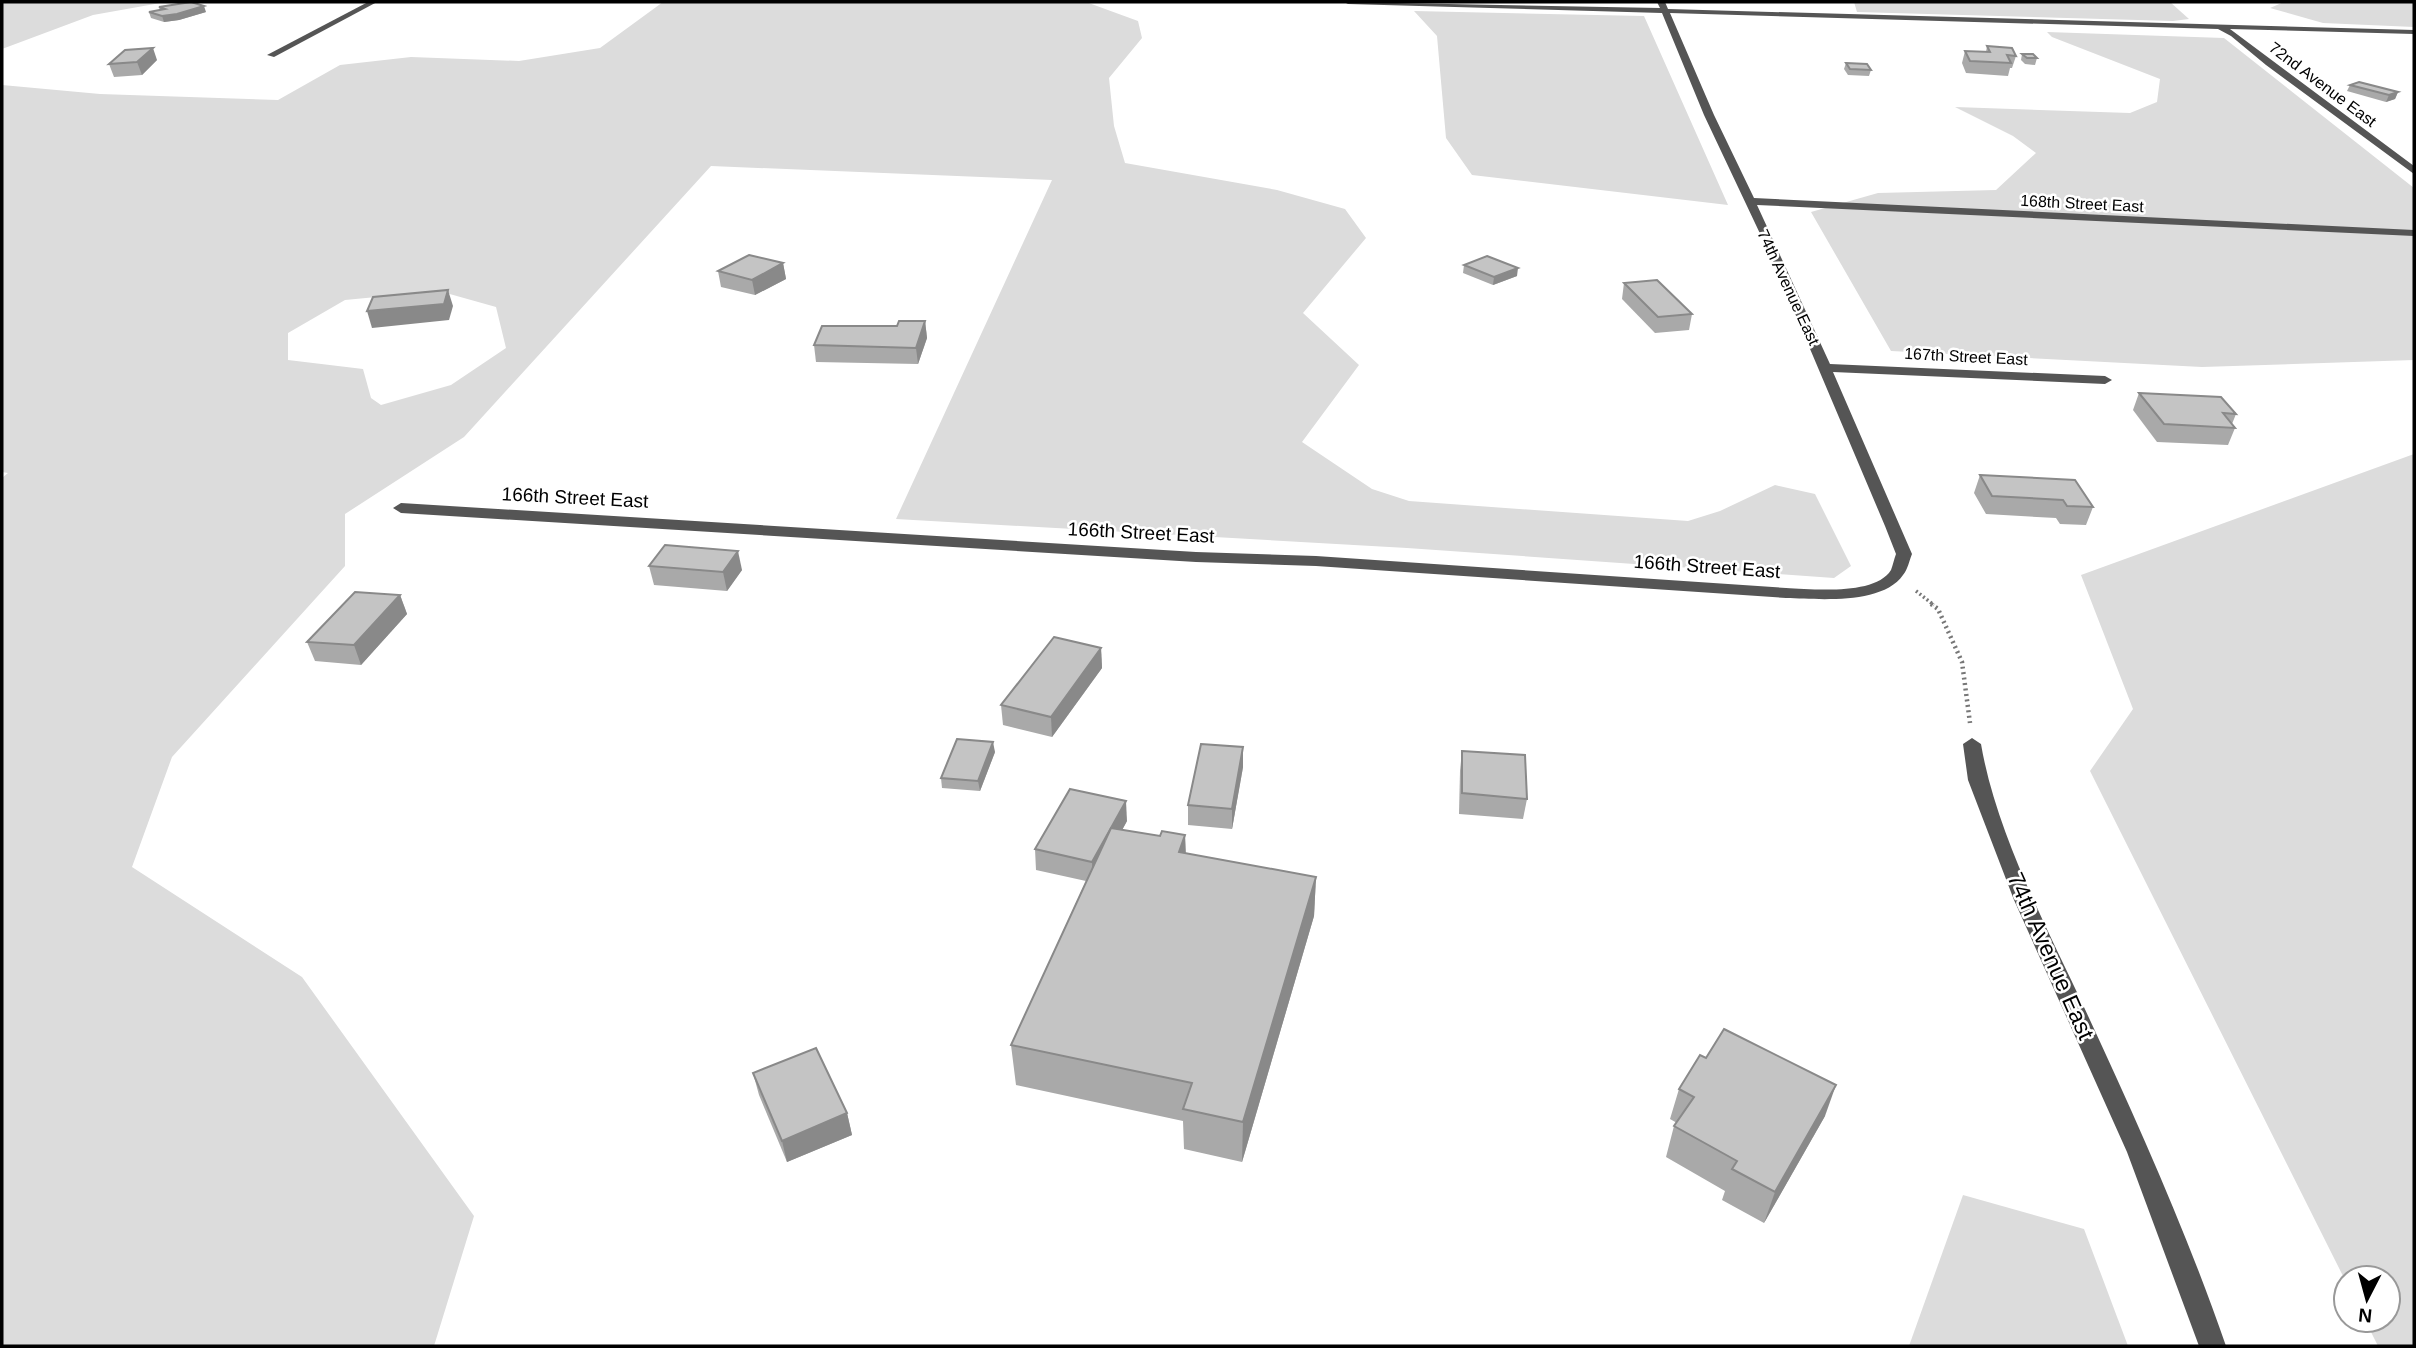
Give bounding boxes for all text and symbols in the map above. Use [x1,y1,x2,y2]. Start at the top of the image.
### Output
street label: 72nd Avenue East [2266,39,2380,131]
street label: 168th Street East [2020,192,2145,215]
street label: 74th Avenue East [1754,227,1823,348]
street label: 167th Street East [1904,345,2029,368]
street label: 166th Street East [501,483,650,512]
street label: 166th Street East [1067,518,1216,547]
street label: 166th Street East [1633,551,1782,582]
street label: 74th Avenue East [2003,869,2100,1044]
north arrow [2332,1264,2402,1334]
text: N [2357,1304,2373,1327]

